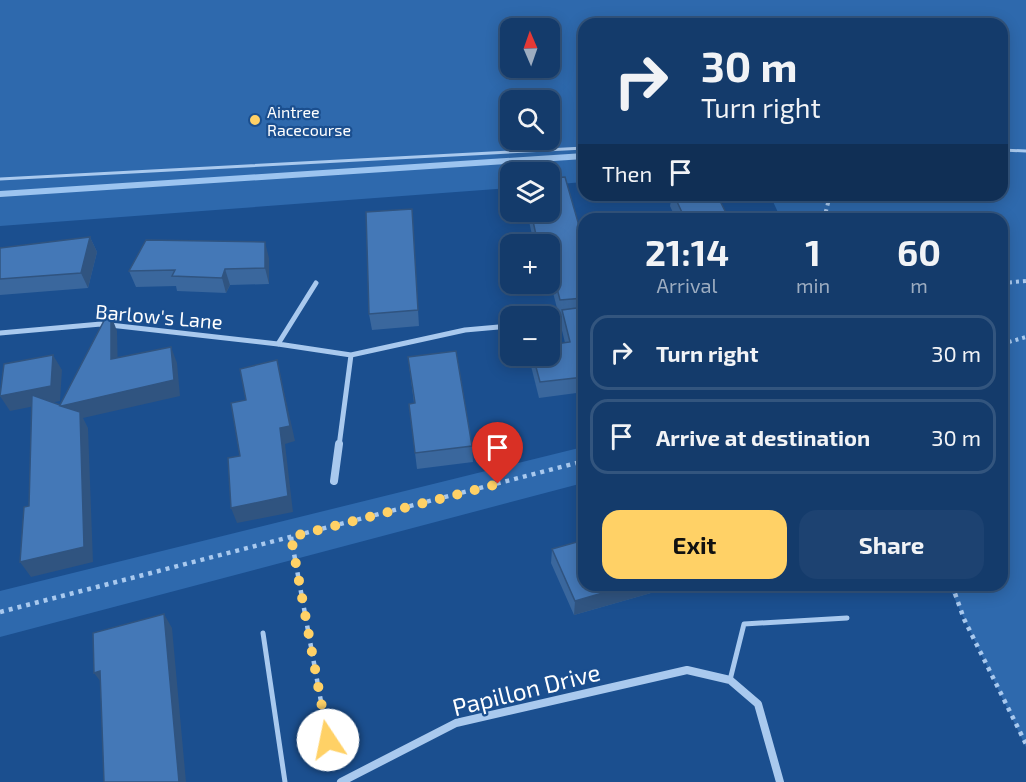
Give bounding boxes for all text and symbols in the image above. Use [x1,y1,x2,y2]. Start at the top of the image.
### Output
north arrow [500,18,560,78]
map controls [500,18,560,366]
text: 30 m [701,40,797,90]
icon: right [602,42,680,120]
button: search [500,90,560,150]
text: Turn right [701,91,821,123]
place label: Aintree Racecourse [267,102,351,139]
marker: Aintree Racecourse [248,113,262,127]
icon: arrive [664,156,697,189]
text: Then [602,160,652,186]
button: layers [500,162,560,222]
text: 21:14 [645,230,729,273]
text: 1 [805,230,821,273]
text: 60 [897,230,941,273]
button: + [500,234,560,294]
text: Arrival [657,273,717,297]
text: min [796,273,830,297]
text: m [910,273,928,297]
street label: Barlow's Lane [94,298,224,334]
button: − [500,306,560,366]
icon: right [605,336,638,369]
text: Turn right [656,340,758,366]
text: 30 m [931,340,981,366]
icon: arrive [605,420,638,453]
pin [472,422,523,484]
text: Arrive at destination [656,424,870,450]
text: 30 m [931,424,981,450]
icon: arrive [481,431,514,464]
button: Exit [602,510,787,579]
button: Share [799,510,984,579]
street label: Papillon Drive [449,657,603,721]
position arrow [296,708,360,772]

